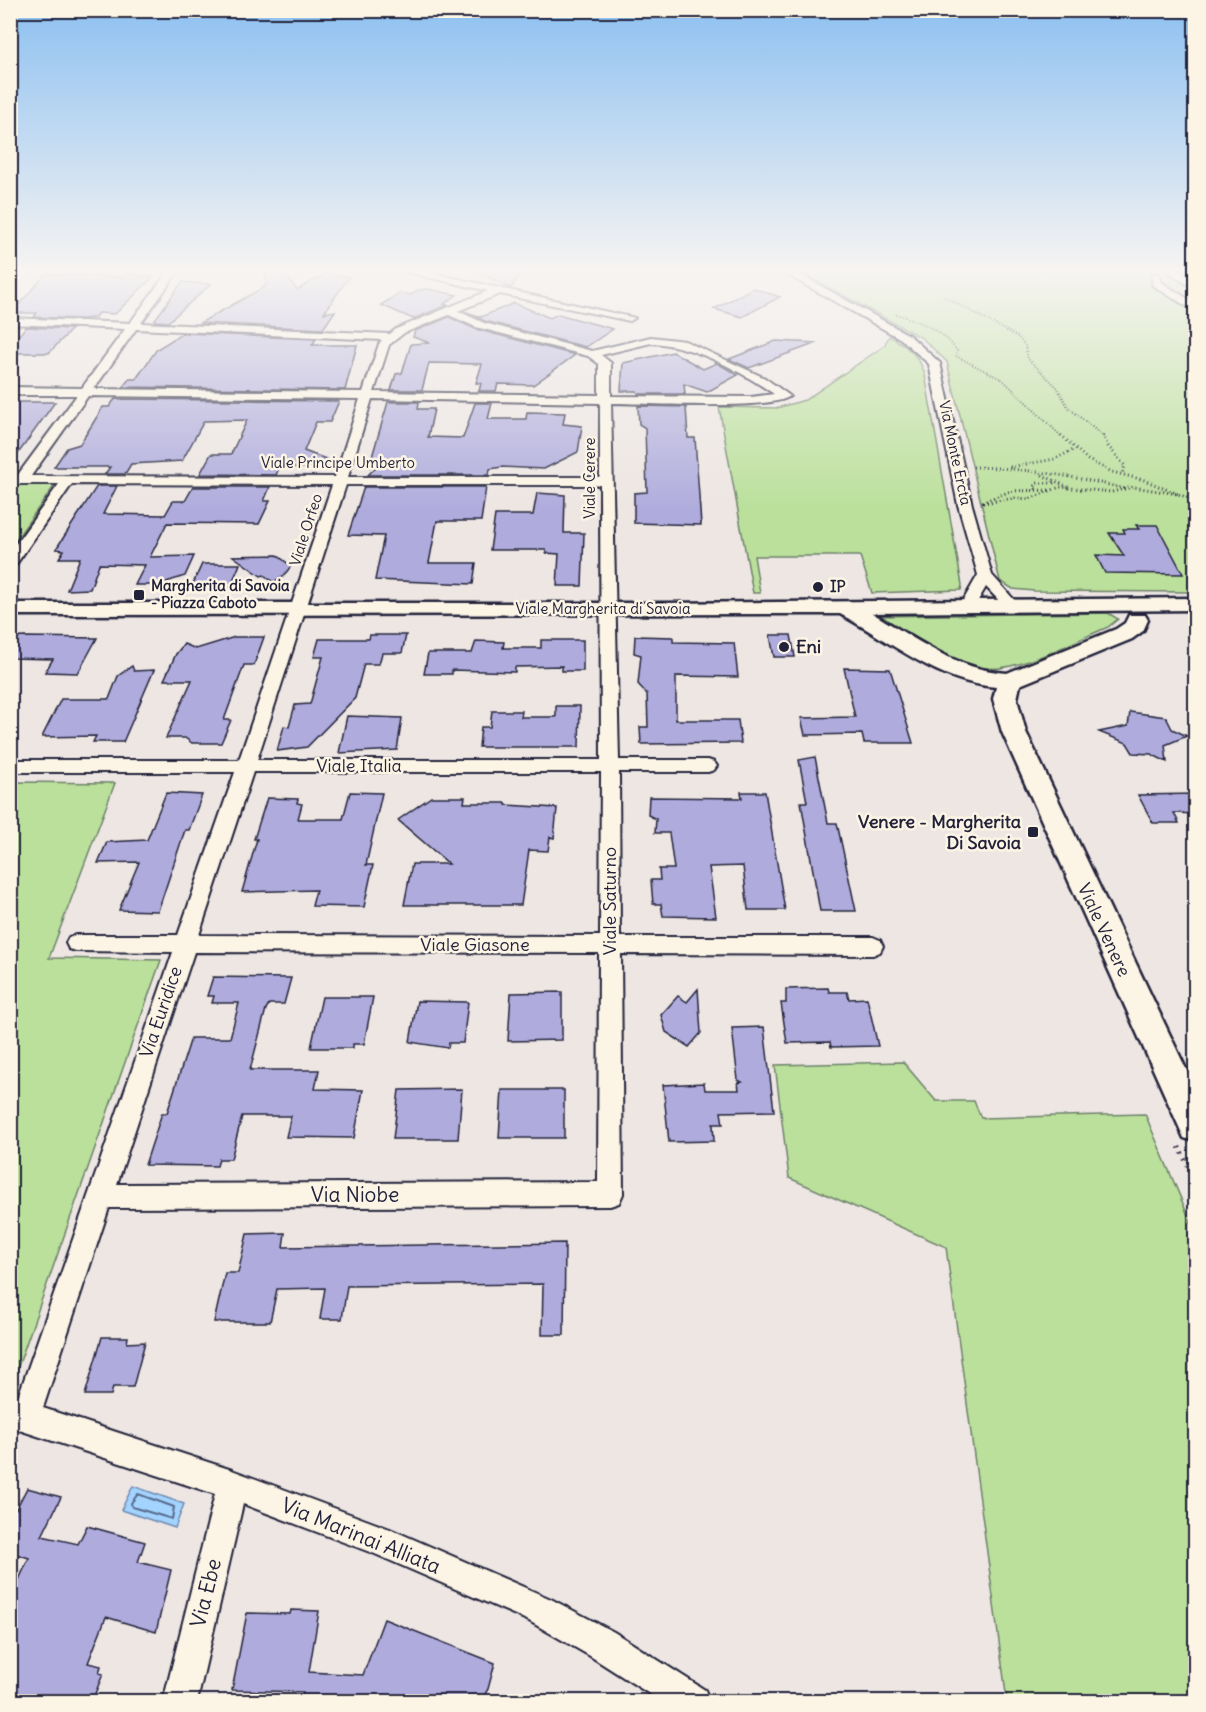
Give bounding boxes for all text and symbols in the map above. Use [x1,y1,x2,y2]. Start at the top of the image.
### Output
street label: Via Monte Ercta [935,399,976,507]
street label: Viale Cerere [580,437,599,519]
street label: Viale Principe Umberto [261,453,415,472]
street label: Viale Orfeo [285,491,326,568]
place label: Margherita di Savoia - Piazza Caboto [151,576,290,612]
place label: IP [830,577,846,596]
marker: IP [811,580,825,594]
marker: Margherita di Savoia - Piazza Caboto [132,588,146,602]
street label: Viale Margherita di Savoia [516,599,691,618]
place label: Eni [796,635,821,658]
marker: Eni [777,640,791,654]
street label: Viale Italia [316,754,402,777]
place label: Venere - Margherita Di Savoia [858,810,1021,854]
marker: Venere - Margherita Di Savoia [1026,825,1040,839]
street label: Viale Saturno [598,847,621,955]
street label: Viale Venere [1073,879,1136,980]
street label: Viale Giasone [420,933,530,956]
street label: Via Euridice [134,963,187,1061]
street label: Via Niobe [311,1181,399,1208]
street label: Via Marinai Alliata [278,1491,445,1580]
street label: Via Ebe [184,1556,227,1630]

